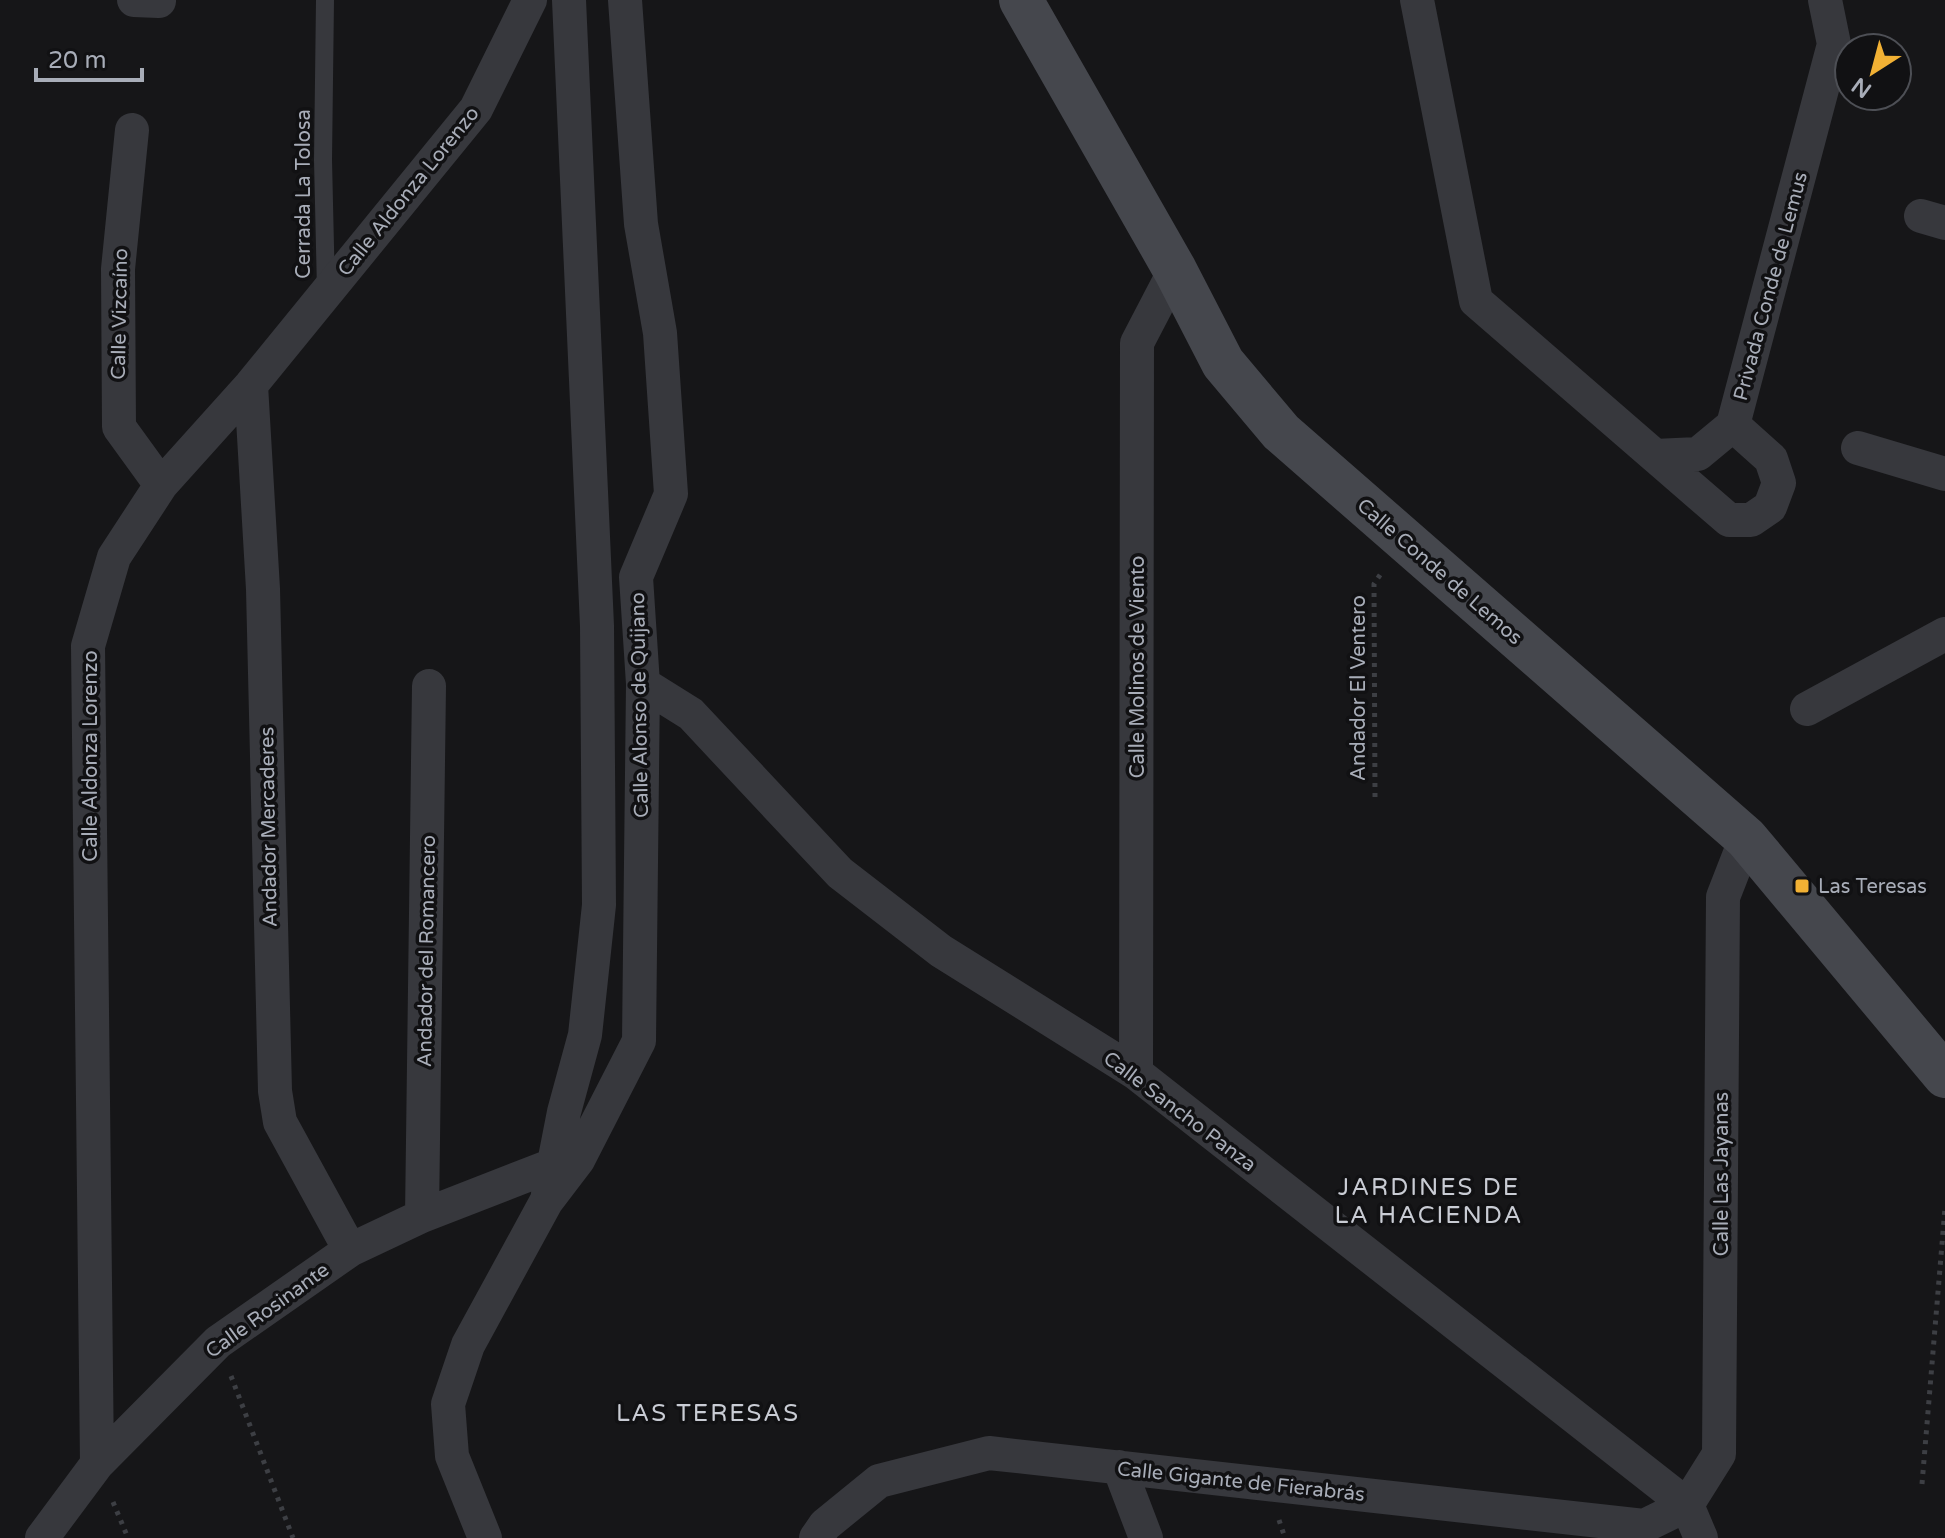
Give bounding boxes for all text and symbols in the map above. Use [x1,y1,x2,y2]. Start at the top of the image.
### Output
scale bar [36,32,142,82]
north arrow [1833,32,1913,112]
text: 20 m [48,46,106,75]
text: N [1847,72,1877,103]
street label: Calle Aldonza Lorenzo [333,102,485,281]
street label: Cerrada La Tolosa [292,109,316,279]
street label: Privada Conde de Lemus [1729,169,1813,403]
street label: Calle Vizcaíno [107,248,133,380]
street label: Calle Conde de Lemos [1352,494,1527,650]
street label: Calle Molinos de Viento [1126,556,1150,778]
street label: Calle Alonso de Quijano [626,592,654,818]
street label: Andador El Ventero [1347,595,1371,781]
street label: Calle Aldonza Lorenzo [79,650,103,862]
street label: Andador Mercaderes [255,727,283,927]
street label: Andador del Romancero [413,835,441,1067]
place label: Las Teresas [1818,875,1927,899]
marker: Las Teresas [1793,877,1811,895]
street label: Calle Sancho Panza [1098,1047,1261,1177]
street label: Calle Las Jayanas [1710,1092,1734,1256]
district label: JARDINES DE LA HACIENDA [1335,1173,1523,1230]
street label: Calle Rosinante [201,1258,334,1364]
district label: LAS TERESAS [616,1399,800,1428]
street label: Calle Gigante de Fierabrás [1116,1457,1366,1507]

